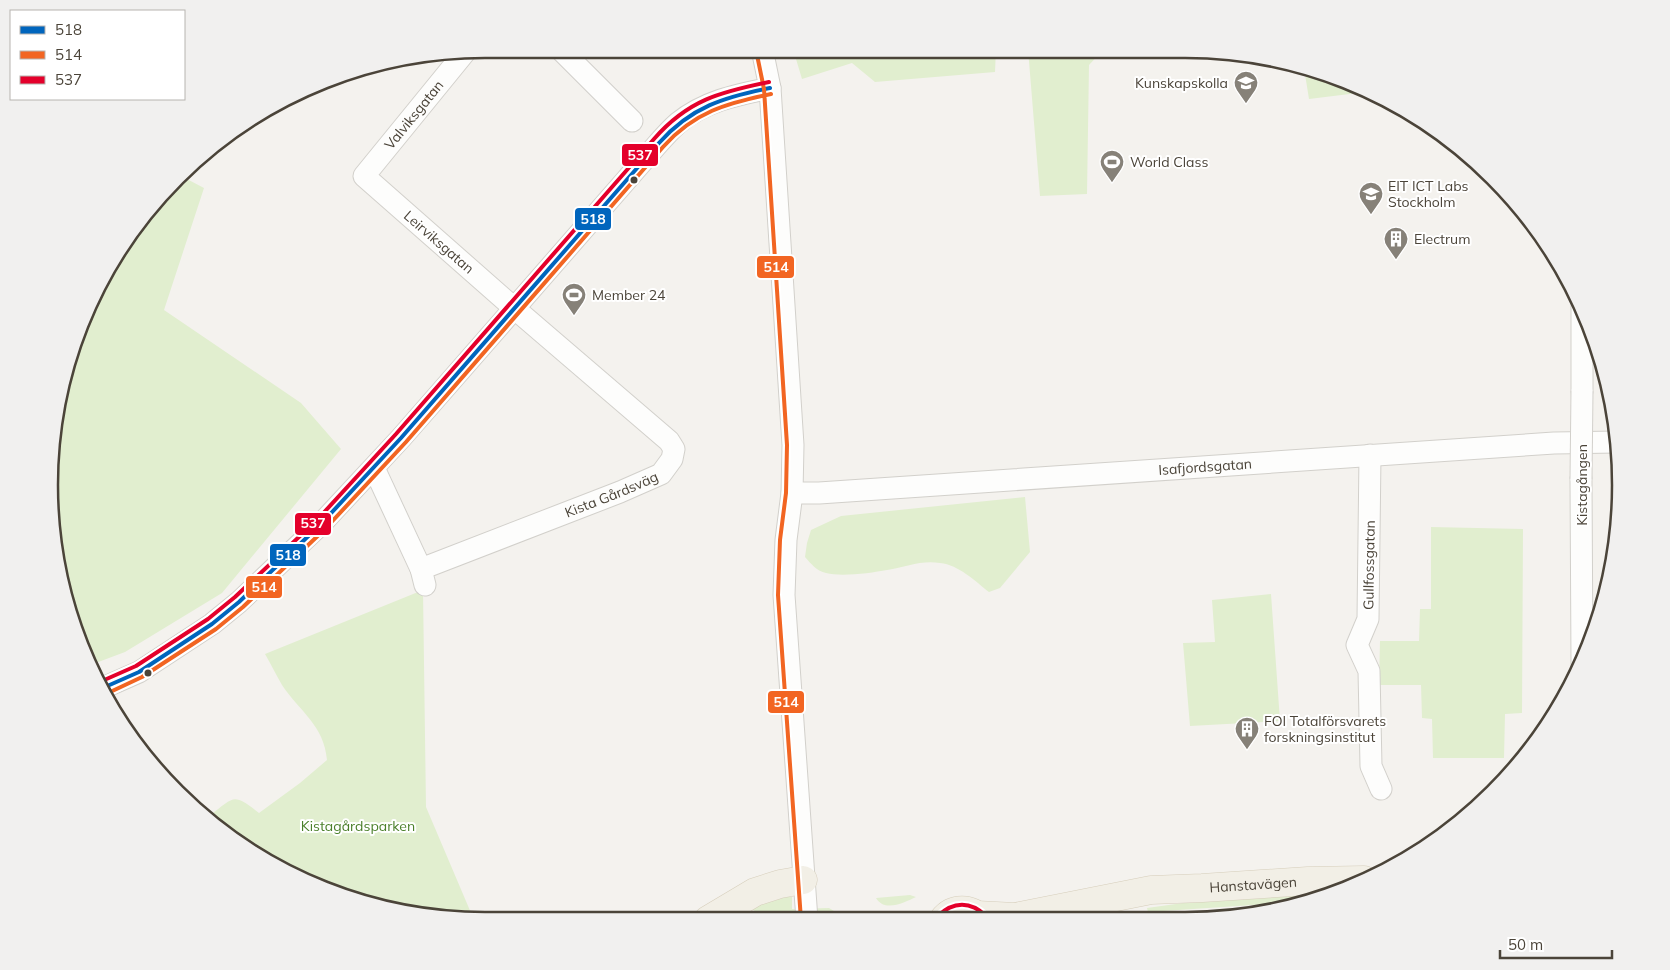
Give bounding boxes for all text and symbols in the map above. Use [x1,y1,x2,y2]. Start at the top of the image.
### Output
legend [10,10,185,100]
text: 518 [55,20,82,39]
text: 514 [55,45,82,64]
text: 537 [55,70,82,89]
school or university icon: Kunskapskolla [1233,70,1259,104]
place label: Kunskapskolla [1135,74,1228,92]
street label: Valviksgatan [380,76,447,153]
line badge: 537 [621,143,659,167]
text: 537 [627,146,653,164]
sports icon: World Class [1099,149,1125,183]
place label: World Class [1130,153,1208,171]
unlabelled marker [629,175,639,185]
place label: EIT ICT Labs Stockholm [1388,177,1469,211]
school or university icon: EIT ICT Labs Stockholm [1358,181,1384,215]
street label: Leirviksgatan [400,207,478,277]
line badge: 518 [574,207,612,231]
text: 518 [580,210,606,228]
building icon: Electrum [1383,226,1409,260]
place label: Electrum [1414,230,1470,248]
line badge: 514 [756,255,795,279]
text: 514 [763,258,789,276]
sports icon: Member 24 [561,282,587,316]
place label: Member 24 [592,286,666,304]
street label: Kistagången [1573,444,1591,526]
street label: Isafjordsgatan [1158,455,1253,479]
street label: Kista Gårdsväg [562,467,661,521]
line badge: 537 [294,512,332,536]
text: 537 [300,514,326,532]
street label: Gullfossgatan [1359,520,1379,610]
line badge: 518 [269,543,307,567]
text: 518 [275,546,301,564]
line badge: 514 [245,575,283,599]
text: 514 [251,578,277,596]
unlabelled marker [143,668,153,678]
line badge: 514 [767,690,805,714]
text: 514 [773,693,799,711]
place label: FOI Totalförsvarets forskningsinstitut [1264,712,1386,746]
building icon: FOI Totalförsvarets forskningsinstitut [1234,716,1260,750]
park label: Kistagårdsparken [301,817,415,835]
street label: Hanstavägen [1209,873,1297,896]
scale bar [1500,928,1612,960]
text: 50 m [1508,935,1543,954]

